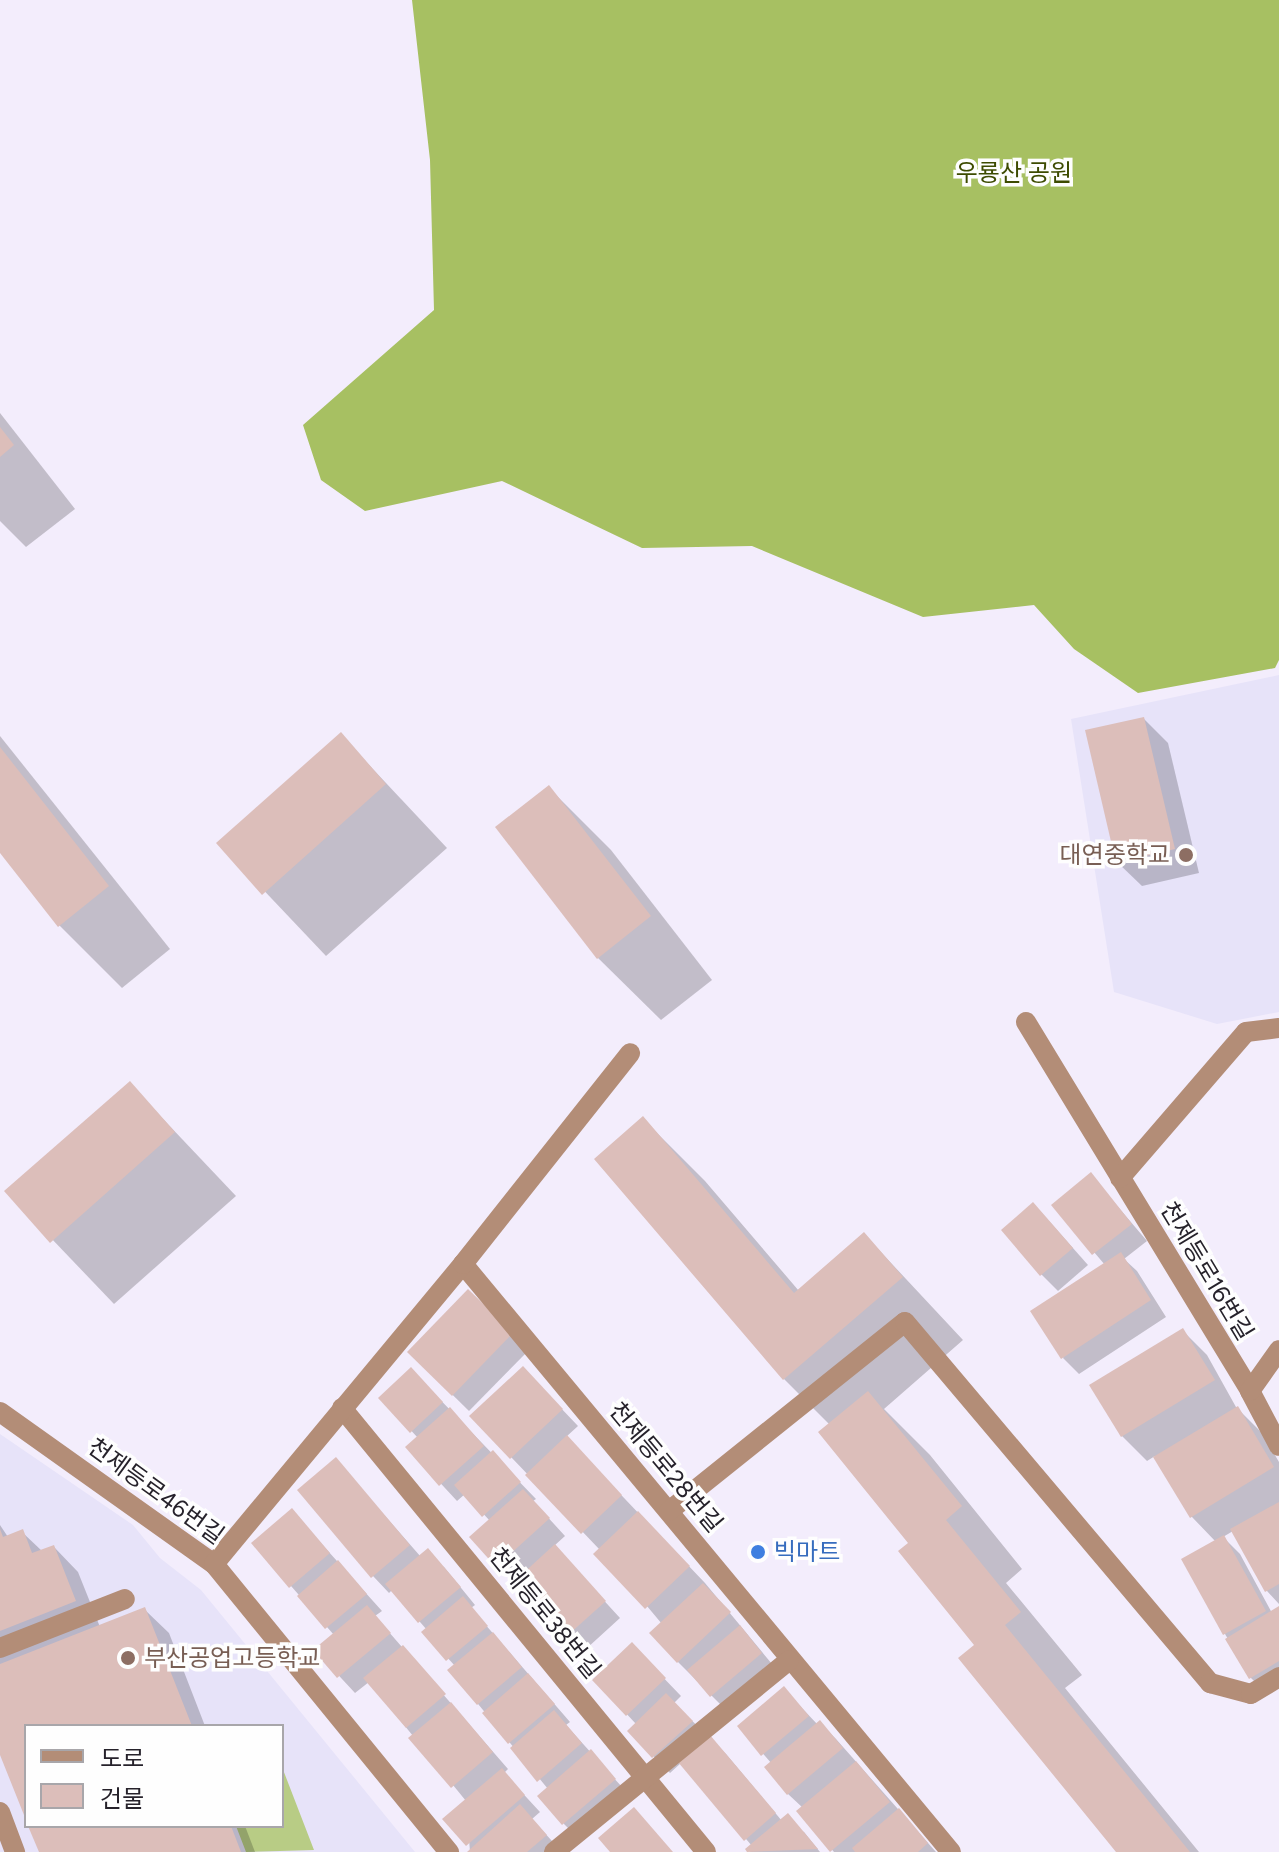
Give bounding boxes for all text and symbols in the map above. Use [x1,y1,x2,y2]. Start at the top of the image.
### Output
park label: 우룡산 공원 [956,159,1072,187]
place label: 대연중학교 [1060,841,1170,869]
marker: 대연중학교 [1177,846,1195,864]
street label: 천제등로16번길 [1154,1197,1260,1345]
street label: 천제등로28번길 [603,1396,729,1538]
street label: 천제등로46번길 [82,1432,230,1550]
place label: 빅마트 [774,1538,840,1566]
street label: 천제등로38번길 [483,1542,607,1684]
marker: 빅마트 [749,1543,767,1561]
place label: 부산공업고등학교 [144,1644,321,1672]
marker: 부산공업고등학교 [119,1649,137,1667]
legend [24,1724,284,1828]
text: 도로 [100,1744,144,1773]
text: 건물 [100,1784,144,1813]

